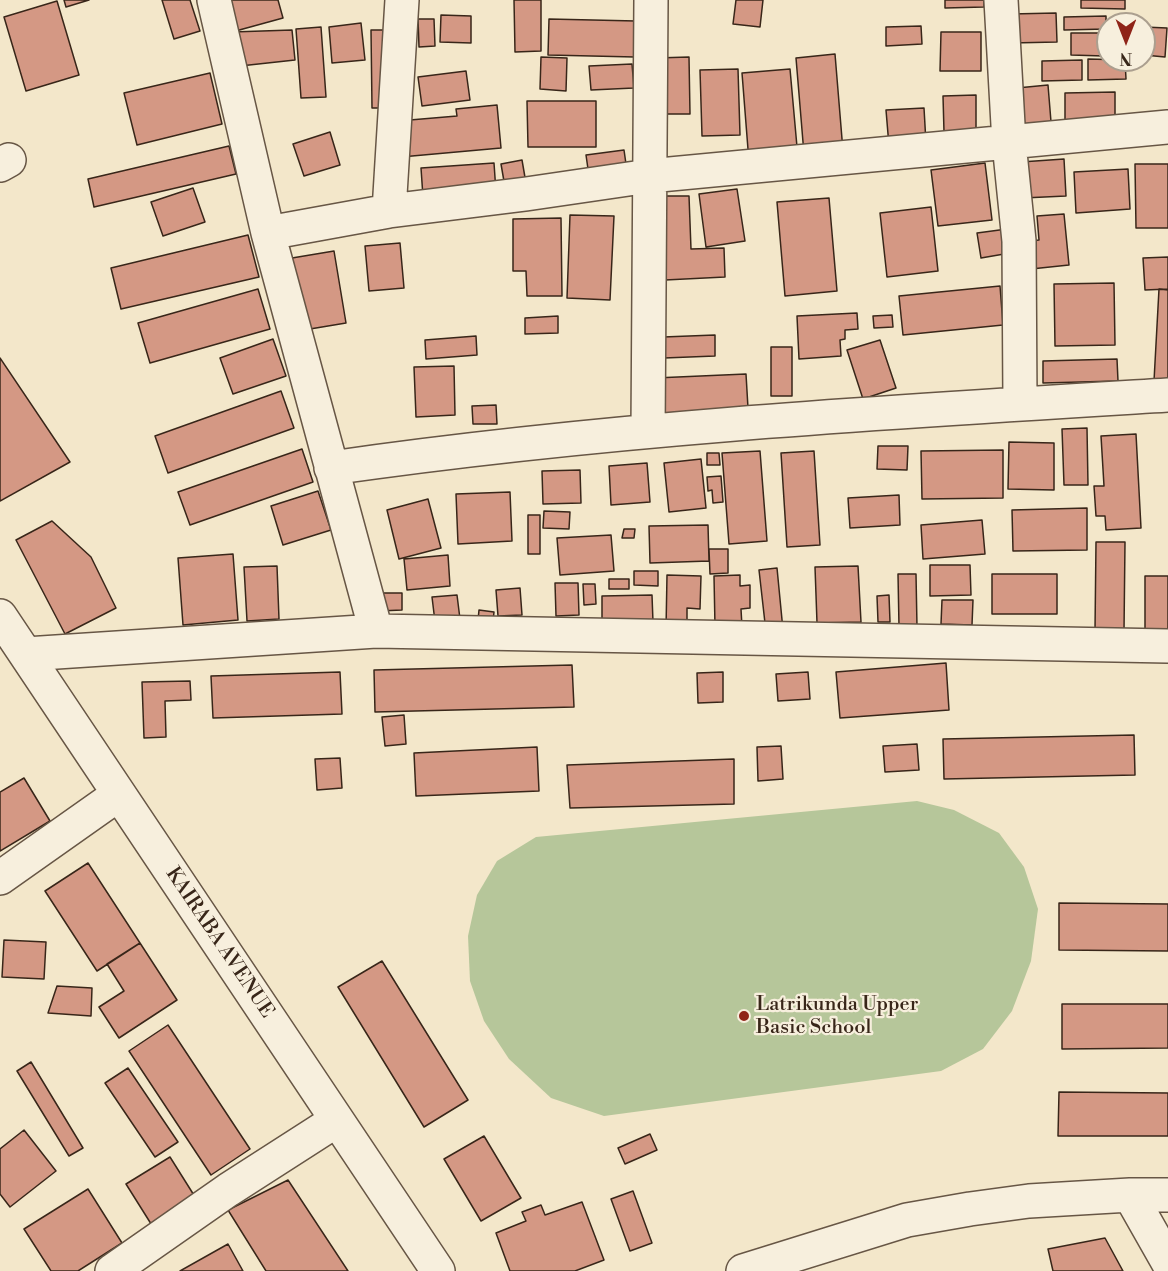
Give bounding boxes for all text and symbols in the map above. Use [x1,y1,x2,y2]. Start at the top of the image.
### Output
north arrow [1096,12,1156,72]
text: N [1120,48,1132,68]
street label: KAIRABA AVENUE [160,863,278,1023]
place label: Latrikunda Upper Basic School [756,993,918,1040]
marker: Latrikunda Upper Basic School [737,1009,751,1023]

